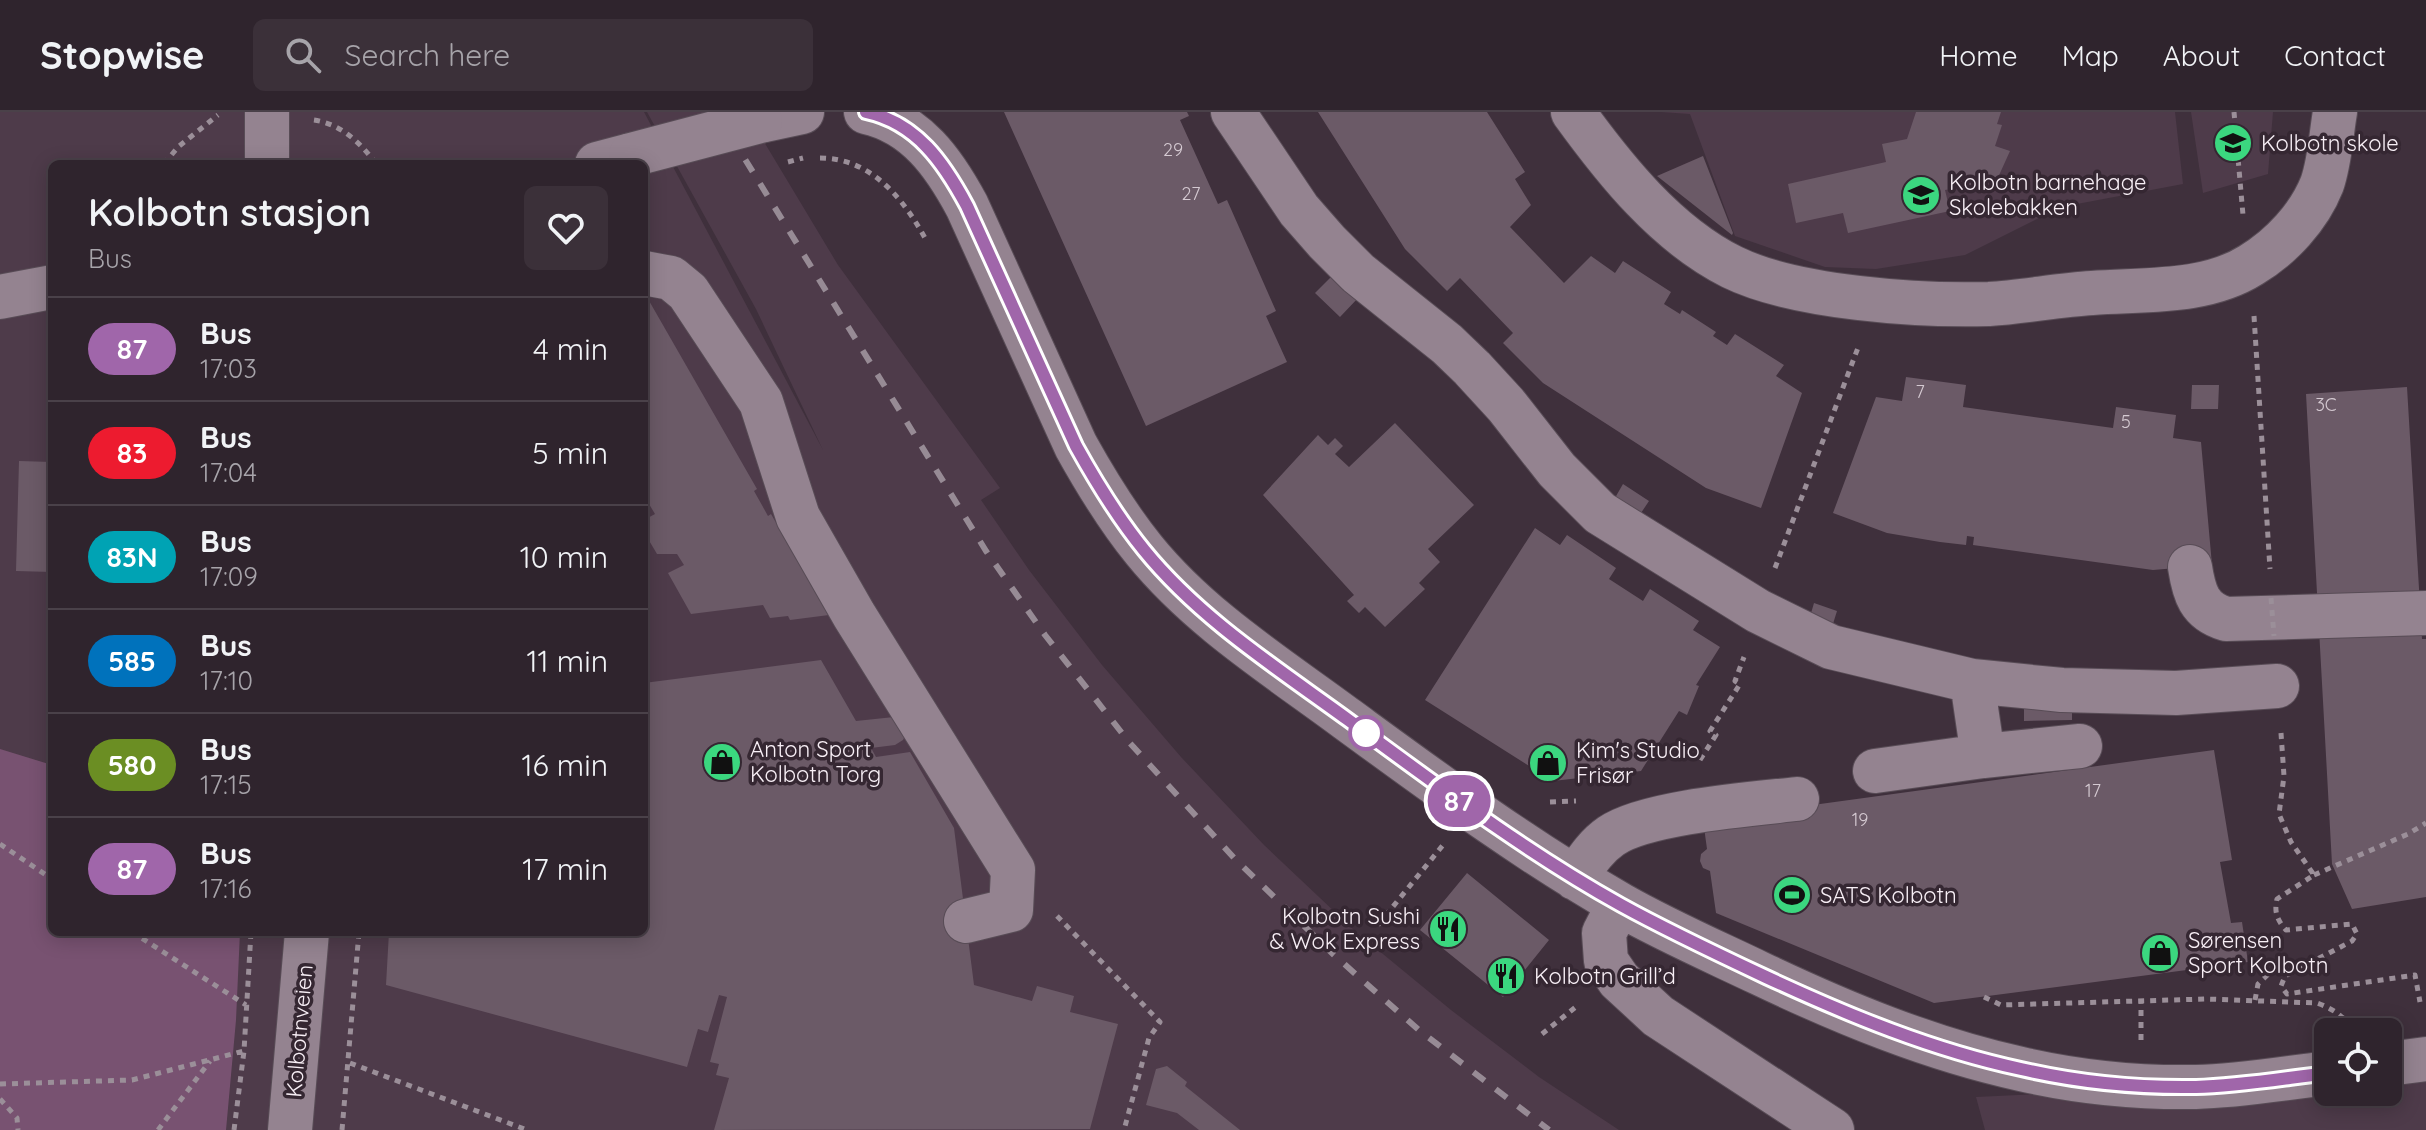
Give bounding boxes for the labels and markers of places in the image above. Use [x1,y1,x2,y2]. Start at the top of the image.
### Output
school or university icon: Kolbotn skole [2212,122,2254,164]
place label: Kolbotn skole [2261,129,2399,157]
place label: Kolbotn barnehage Skolebakken [1949,168,2146,221]
school or university icon: Kolbotn barnehage Skolebakken [1900,174,1942,216]
unlabelled marker [1349,716,1383,750]
place label: Anton Sport Kolbotn Torg [750,735,881,788]
place label: Kim's Studio Frisør [1576,736,1700,789]
shop icon: Anton Sport Kolbotn Torg [701,741,743,783]
shop icon: Kim's Studio Frisør [1527,742,1569,784]
sports icon: SATS Kolbotn [1771,874,1813,916]
place label: SATS Kolbotn [1820,881,1957,909]
place label: Kolbotn Sushi & Wok Express [1270,902,1420,955]
restaurant icon: Kolbotn Sushi & Wok Express [1427,908,1469,950]
place label: Sørensen Sport Kolbotn [2188,926,2328,979]
shop icon: Sørensen Sport Kolbotn [2139,932,2181,974]
restaurant icon: Kolbotn Grill’d [1485,955,1527,997]
place label: Kolbotn Grill’d [1534,962,1676,990]

